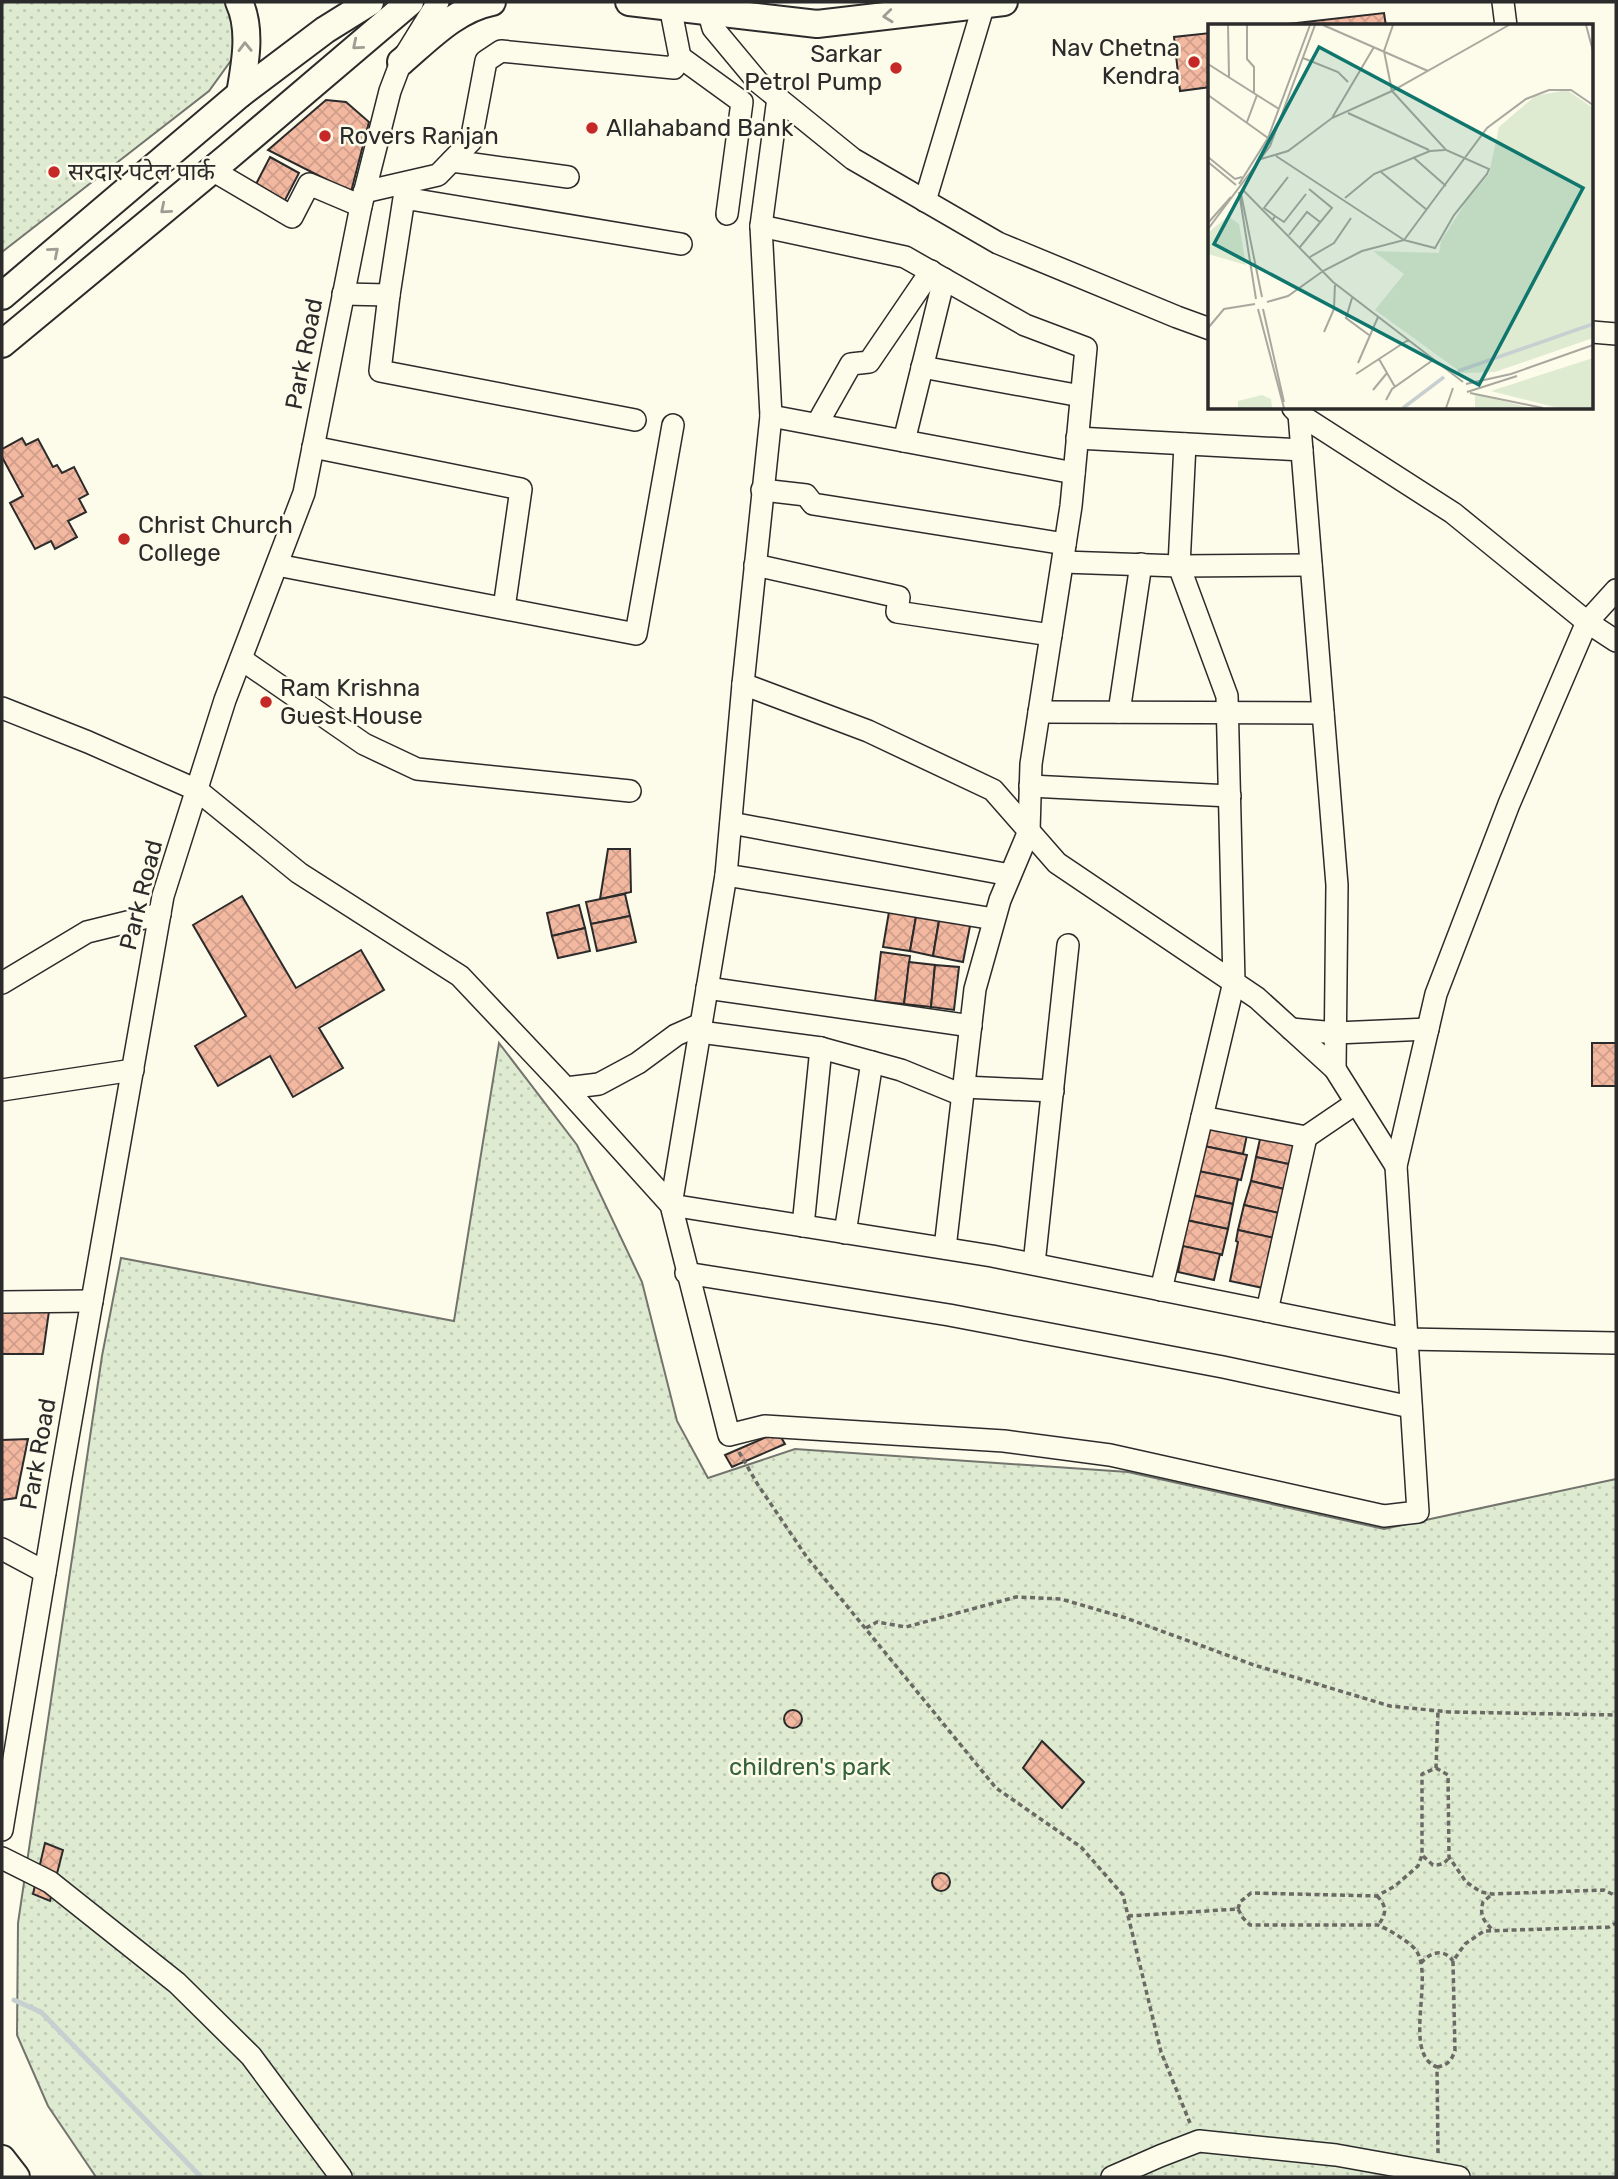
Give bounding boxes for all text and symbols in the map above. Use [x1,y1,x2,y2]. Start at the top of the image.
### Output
one-way arrow [882,9,894,24]
inset map [1208,24,1594,410]
place label: Nav Chetna Kendra [1051,34,1180,90]
one-way arrow [353,37,366,49]
place label: Sarkar Petrol Pump [744,40,882,96]
one-way arrow [238,42,253,53]
marker: Nav Chetna Kendra [1186,54,1202,70]
marker: Sarkar Petrol Pump [888,60,904,76]
place label: Allahaband Bank [606,114,794,142]
marker: Allahaband Bank [584,120,600,136]
place label: Rovers Ranjan [339,122,499,150]
marker: Rovers Ranjan [317,128,333,144]
place label: सरदार पटेल पार्क [68,158,215,186]
marker: सरदार पटेल पार्क [46,164,62,180]
one-way arrow [161,200,173,213]
one-way arrow [46,248,59,260]
street label: Park Road [280,296,328,412]
place label: Christ Church College [138,511,293,567]
marker: Christ Church College [116,531,132,547]
place label: Ram Krishna Guest House [280,674,423,730]
marker: Ram Krishna Guest House [258,694,274,710]
street label: Park Road [114,837,168,953]
street label: Park Road [14,1396,62,1512]
park label: children's park [729,1753,892,1781]

